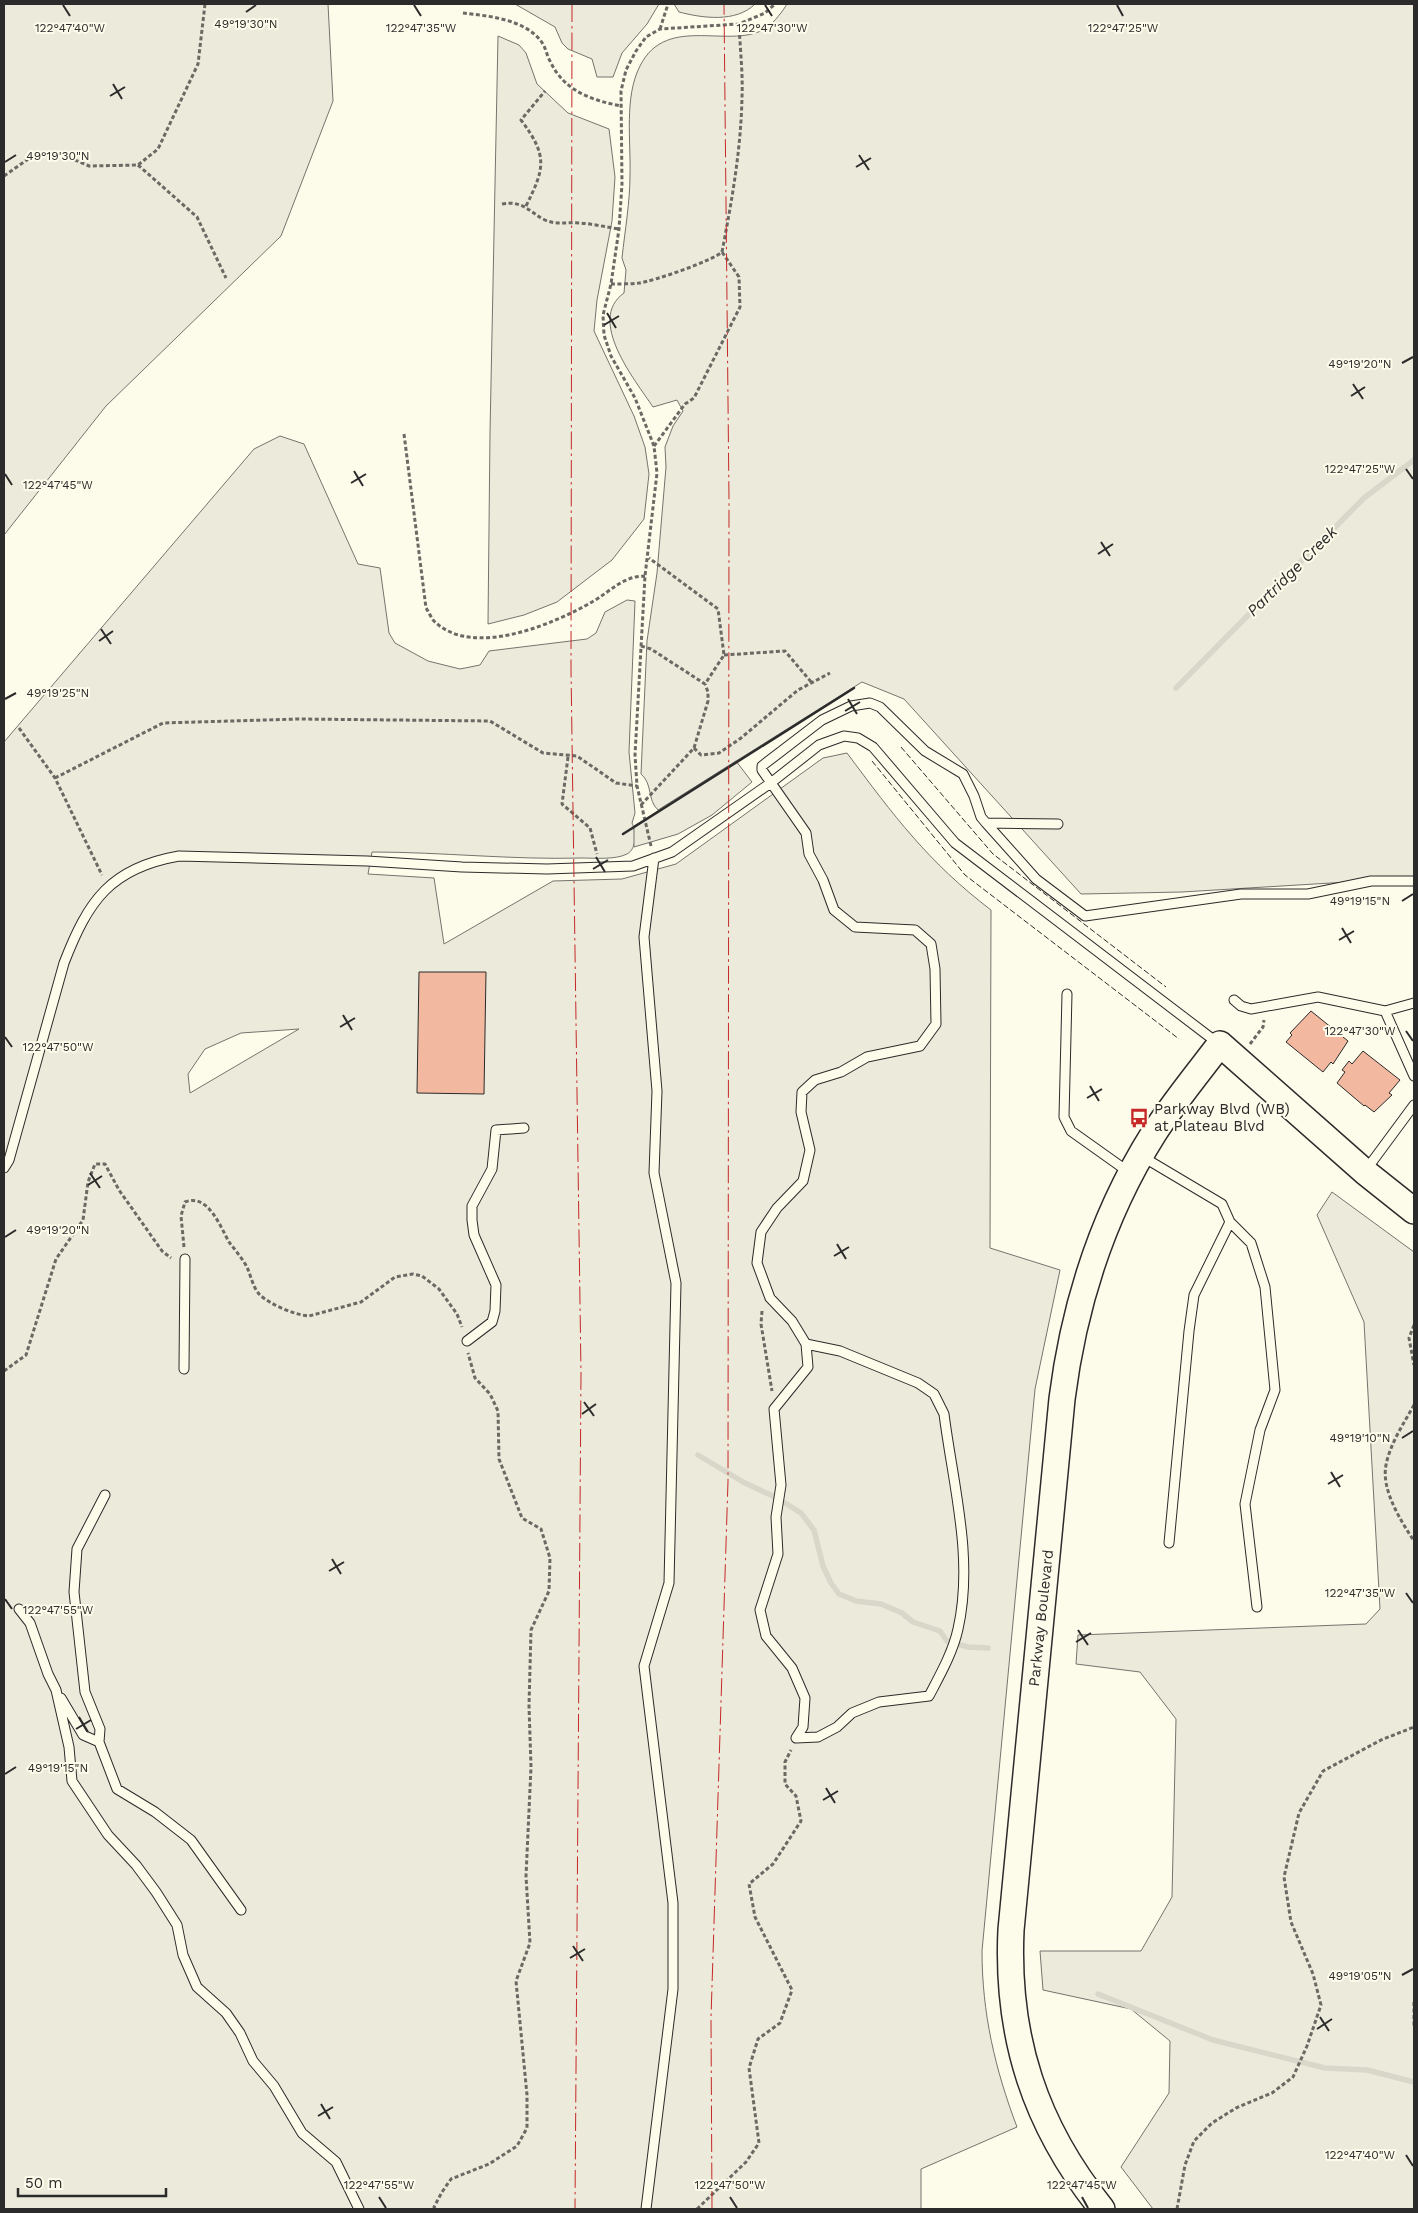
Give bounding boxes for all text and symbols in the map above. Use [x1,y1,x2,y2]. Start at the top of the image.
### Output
text: 49°19'30"N [214,17,278,31]
text: 122°47'40"W [35,21,106,35]
text: 122°47'35"W [386,21,457,35]
text: 122°47'30"W [737,21,808,35]
text: 122°47'25"W [1088,21,1159,35]
text: 49°19'30"N [26,149,90,163]
text: 49°19'20"N [1328,357,1392,371]
text: 122°47'25"W [1325,462,1396,476]
text: 122°47'45"W [23,478,93,492]
water label: Partridge Creek [1243,521,1342,620]
text: 49°19'25"N [27,686,89,700]
text: 49°19'15"N [1330,894,1390,908]
text: 122°47'30"W [1325,1024,1396,1038]
text: 122°47'50"W [23,1040,94,1054]
place label: Parkway Blvd (WB) at Plateau Blvd [1154,1100,1290,1135]
bus stop icon: Parkway Blvd (WB) at Plateau Blvd [1128,1107,1150,1129]
text: 49°19'20"N [26,1223,90,1237]
text: 49°19'10"N [1330,1431,1390,1445]
street label: Parkway Boulevard [1025,1549,1057,1687]
text: 122°47'35"W [1325,1586,1396,1600]
text: 122°47'55"W [23,1603,94,1617]
text: 49°19'15"N [28,1761,88,1775]
text: 49°19'05"N [1328,1969,1392,1983]
text: 122°47'40"W [1325,2148,1396,2162]
scale bar [18,2166,165,2198]
text: 50 m [25,2174,62,2192]
text: 122°47'55"W [344,2178,415,2192]
text: 122°47'50"W [695,2178,766,2192]
text: 122°47'45"W [1047,2178,1117,2192]

